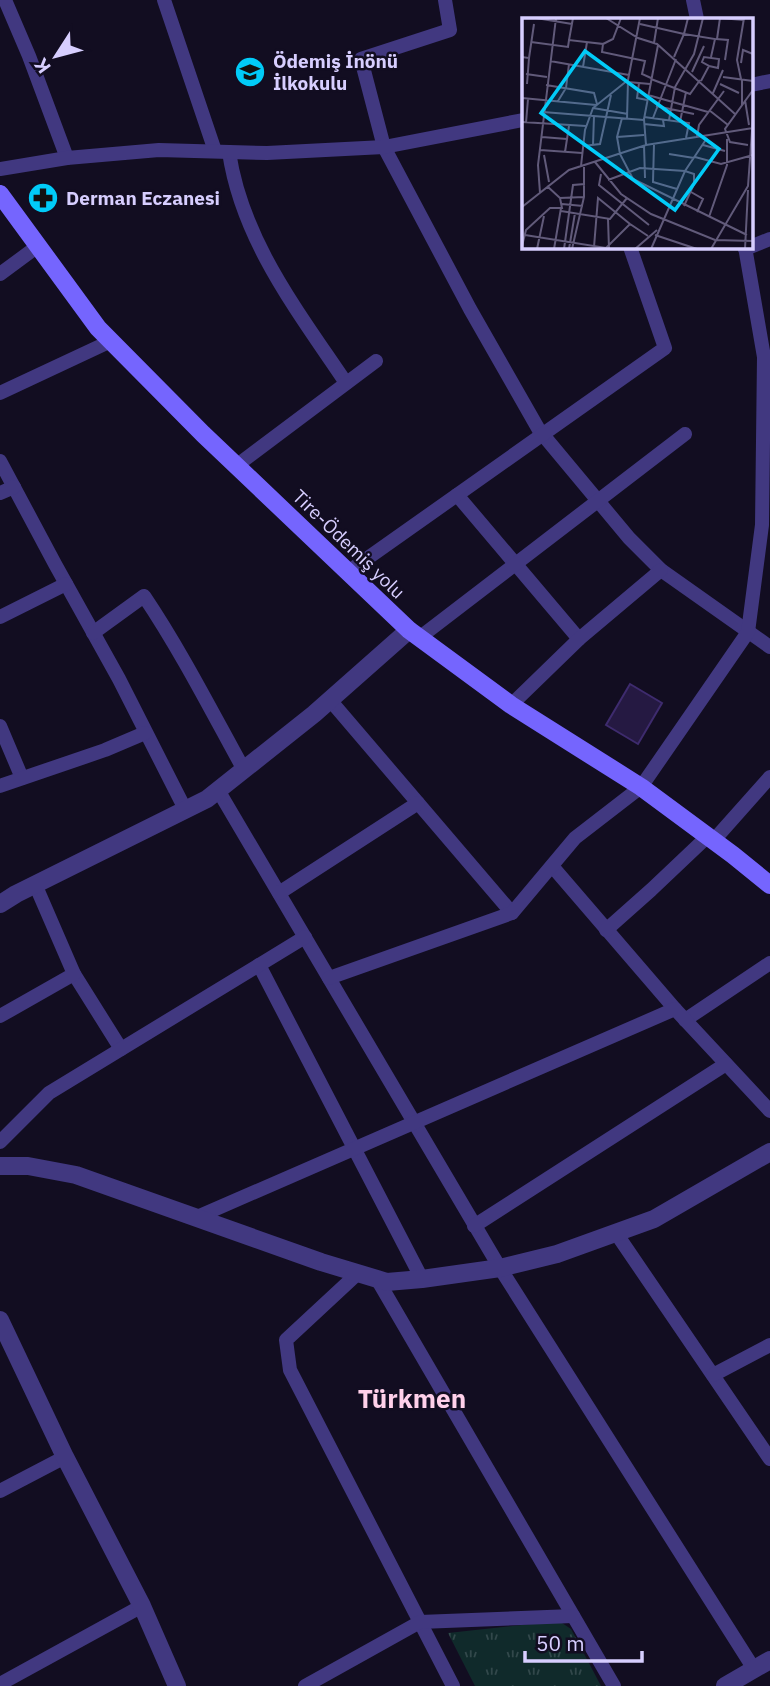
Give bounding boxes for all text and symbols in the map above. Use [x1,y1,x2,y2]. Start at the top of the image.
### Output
inset map [522,18,752,248]
north arrow [21,21,91,91]
place label: Ödemiş İnönü İlkokulu [273,49,398,95]
text: K [29,54,56,78]
school or university icon: Ödemiş İnönü İlkokulu [233,55,267,89]
pharmacy icon: Derman Eczanesi [26,181,60,215]
place label: Derman Eczanesi [66,186,220,210]
street label: Tire-Ödemiş yolu [288,484,410,604]
district label: Türkmen [358,1381,466,1415]
scale bar [525,1620,642,1664]
text: 50 m [536,1629,585,1657]

